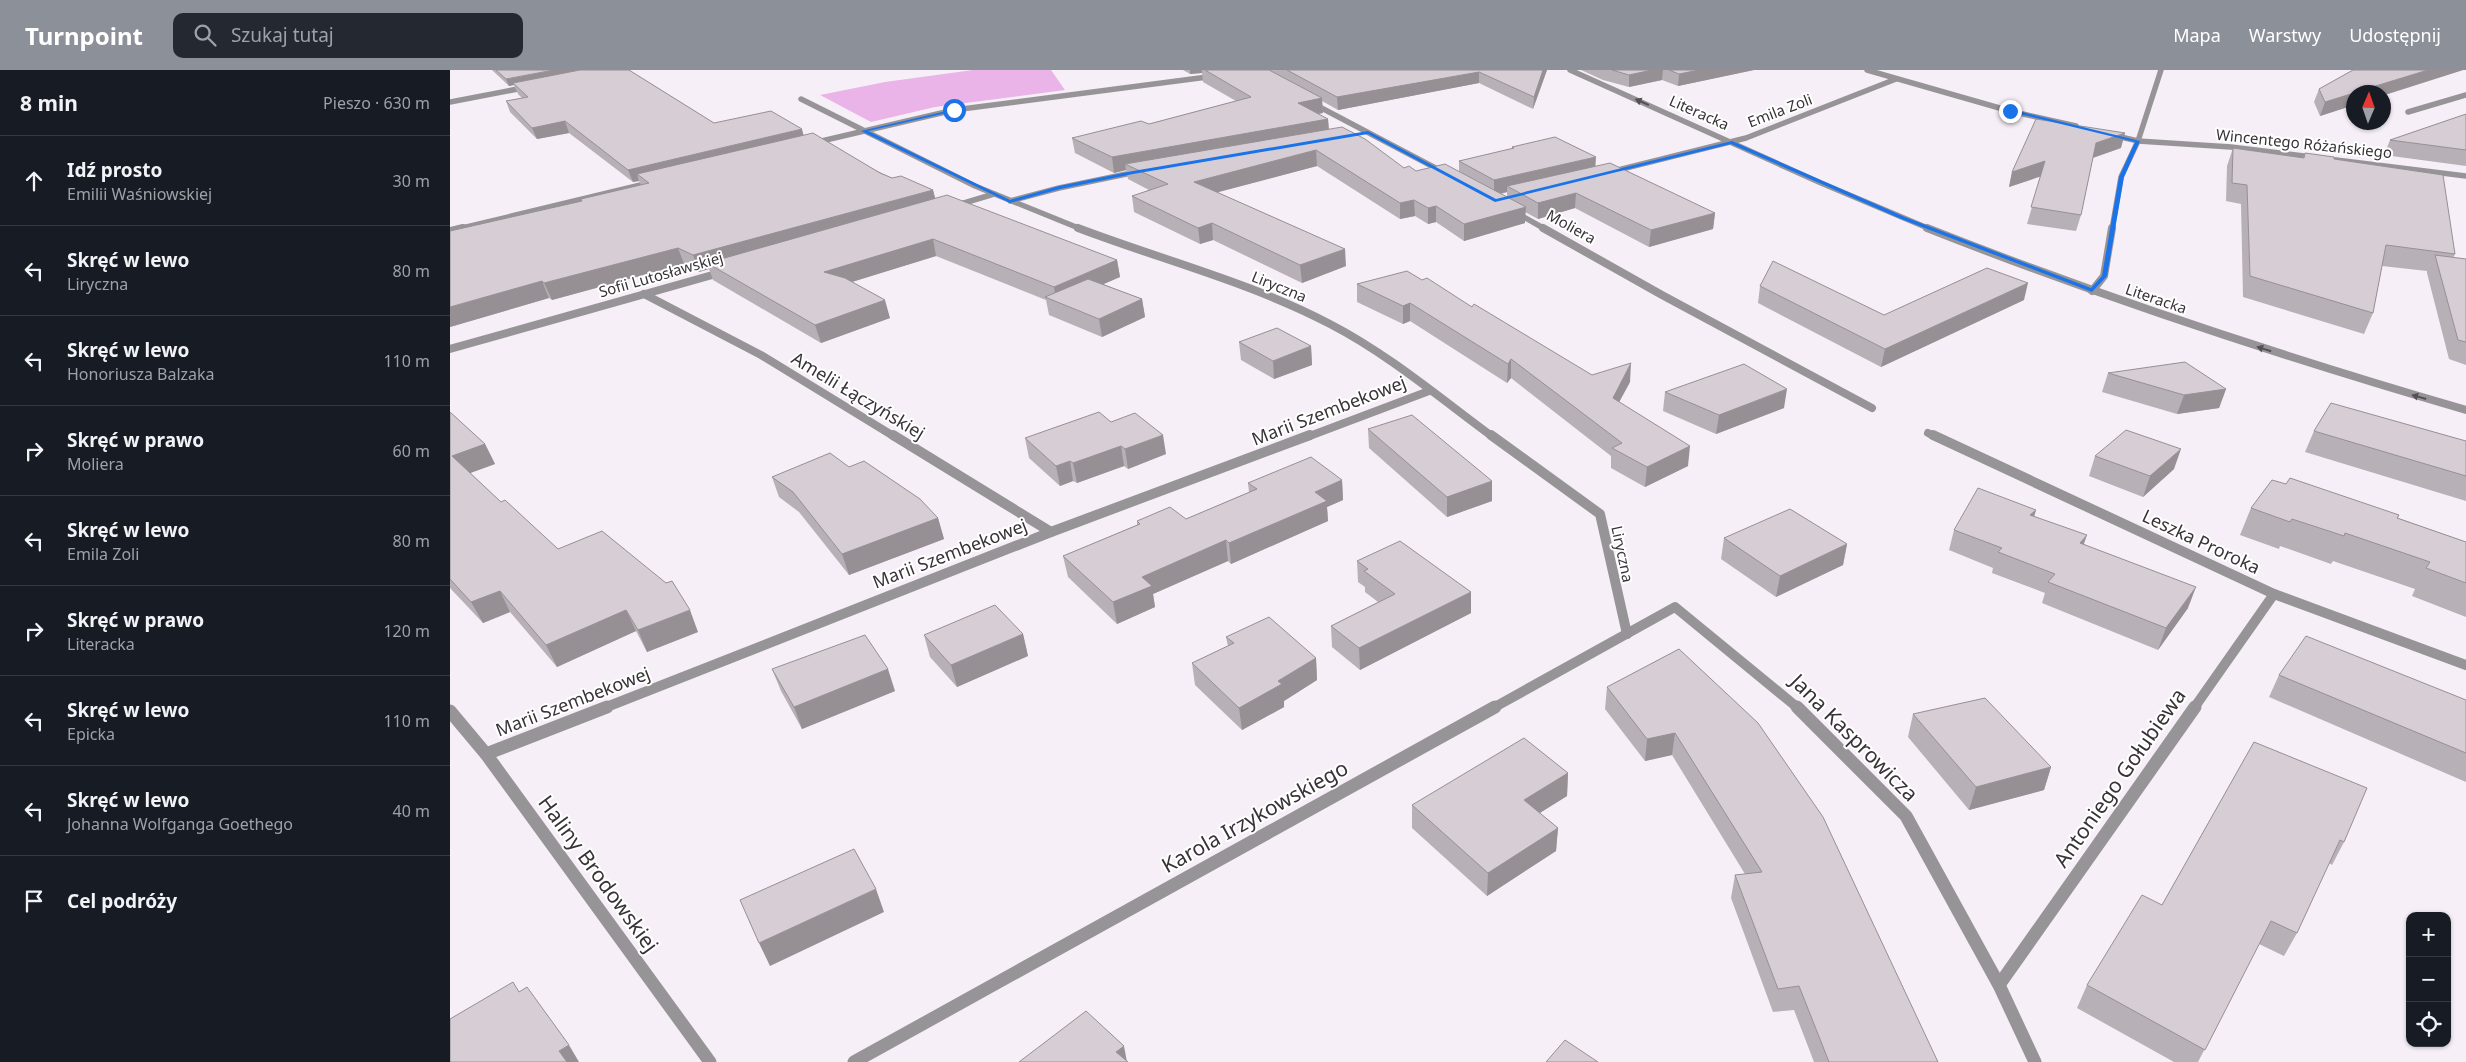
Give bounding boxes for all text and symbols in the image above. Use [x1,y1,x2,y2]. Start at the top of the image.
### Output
search box [173,13,523,58]
text: Turnpoint [25,19,143,52]
icon: search [191,21,219,49]
text: Szukaj tutaj [231,22,334,48]
text: Mapa [2173,23,2221,47]
text: Warstwy [2249,23,2321,47]
text: Udostępnij [2349,23,2441,47]
north arrow [2346,85,2391,130]
text: 8 min [20,89,78,117]
street label: Emila Zoli [1744,89,1815,132]
street label: Literacka [1666,90,1733,134]
text: Pieszo · 630 m [323,92,430,114]
one-way arrow [1635,98,1649,106]
route start [943,99,966,122]
route end [1999,100,2022,123]
street label: Wincentego Różańskiego [2215,124,2393,162]
text: Idź prosto [67,157,162,183]
icon: ahead [20,167,48,195]
text: 30 m [393,170,430,192]
text: Emilii Waśniowskiej [67,183,212,205]
street label: Moliera [1543,204,1600,248]
text: Skręć w lewo [67,247,189,273]
street label: Sofii Lutosławskiej [596,247,725,301]
icon: left [20,257,48,285]
text: 80 m [393,260,430,282]
street label: Liryczna [1249,266,1310,306]
text: Liryczna [67,273,128,295]
street label: Literacka [2123,278,2190,318]
text: Skręć w lewo [67,337,189,363]
one-way arrow [2256,345,2271,353]
street label: Amelii Łączyńskiej [787,346,930,444]
icon: left [20,347,48,375]
text: 110 m [383,350,430,372]
text: Honoriusza Balzaka [67,363,215,385]
street label: Marii Szembekowej [1248,370,1409,451]
one-way arrow [2412,393,2427,401]
text: Skręć w prawo [67,427,204,453]
icon: right [20,437,48,465]
text: 60 m [393,440,430,462]
text: Moliera [67,453,124,475]
street label: Leszka Proroka [2139,503,2264,579]
street label: Marii Szembekowej [869,513,1030,594]
text: Skręć w lewo [67,517,189,543]
street label: Liryczna [1607,524,1639,584]
icon: left [20,527,48,555]
text: 80 m [393,530,430,552]
text: Emila Zoli [67,543,139,565]
text: Skręć w prawo [67,607,204,633]
icon: right [20,617,48,645]
text: 120 m [383,620,430,642]
text: Literacka [67,633,135,655]
street label: Marii Szembekowej [492,661,653,742]
street label: Jana Kasprowicza [1783,666,1925,807]
street label: Antoniego Gołubiewa [2047,682,2192,872]
text: Skręć w lewo [67,697,189,723]
icon: left [20,707,48,735]
text: 110 m [383,710,430,732]
text: Epicka [67,723,115,745]
street label: Karola Irzykowskiego [1156,753,1353,879]
text: Skręć w lewo [67,787,189,813]
street label: Haliny Brodowskiej [532,789,665,958]
icon: left [20,797,48,825]
text: 40 m [393,800,430,822]
text: Johanna Wolfganga Goethego [67,813,293,835]
icon: arrive [20,887,48,915]
text: Cel podróży [67,888,177,914]
map controls [2406,912,2451,1047]
button: + [2406,912,2451,957]
button: − [2406,957,2451,1002]
button: locate [2406,1002,2451,1047]

